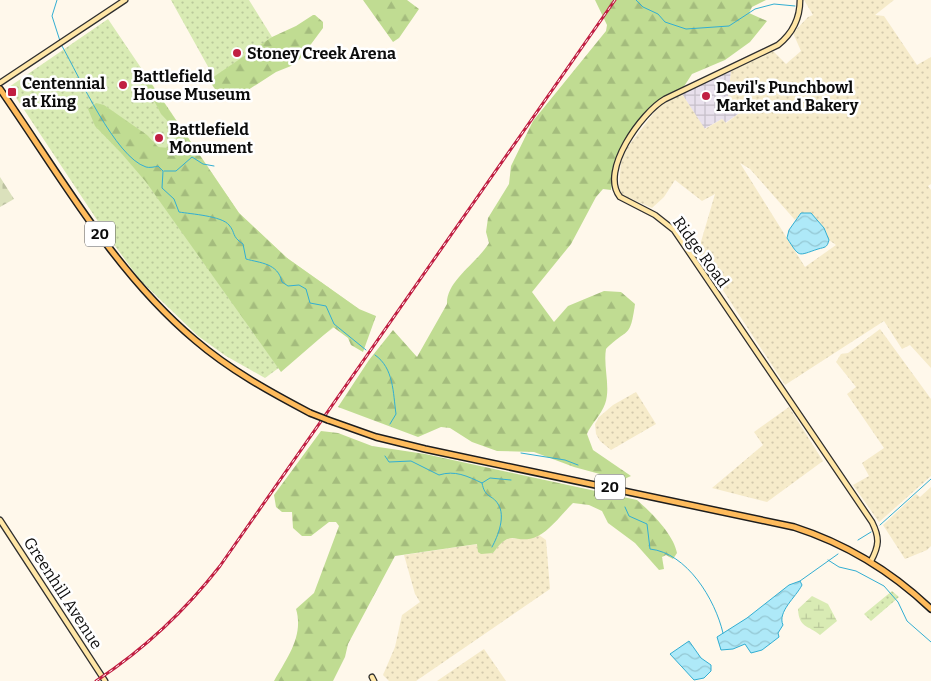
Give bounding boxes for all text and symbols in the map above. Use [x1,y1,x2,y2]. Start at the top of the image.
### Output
place label: Stoney Creek Arena [247,44,396,63]
marker: Stoney Creek Arena [231,47,243,59]
place label: Battlefield House Museum [133,67,251,104]
place label: Centennial at King [22,74,105,111]
place label: Devil's Punchbowl Market and Bakery [716,78,859,115]
marker: Battlefield House Museum [117,79,129,91]
marker: Centennial at King [6,86,18,98]
marker: Devil's Punchbowl Market and Bakery [700,90,712,102]
place label: Battlefield Monument [169,120,254,157]
marker: Battlefield Monument [153,132,165,144]
street label: Ridge Road [669,213,733,292]
road number: 20 [85,222,115,246]
road number: 20 [595,474,625,500]
street label: Greenhill Avenue [20,534,106,652]

